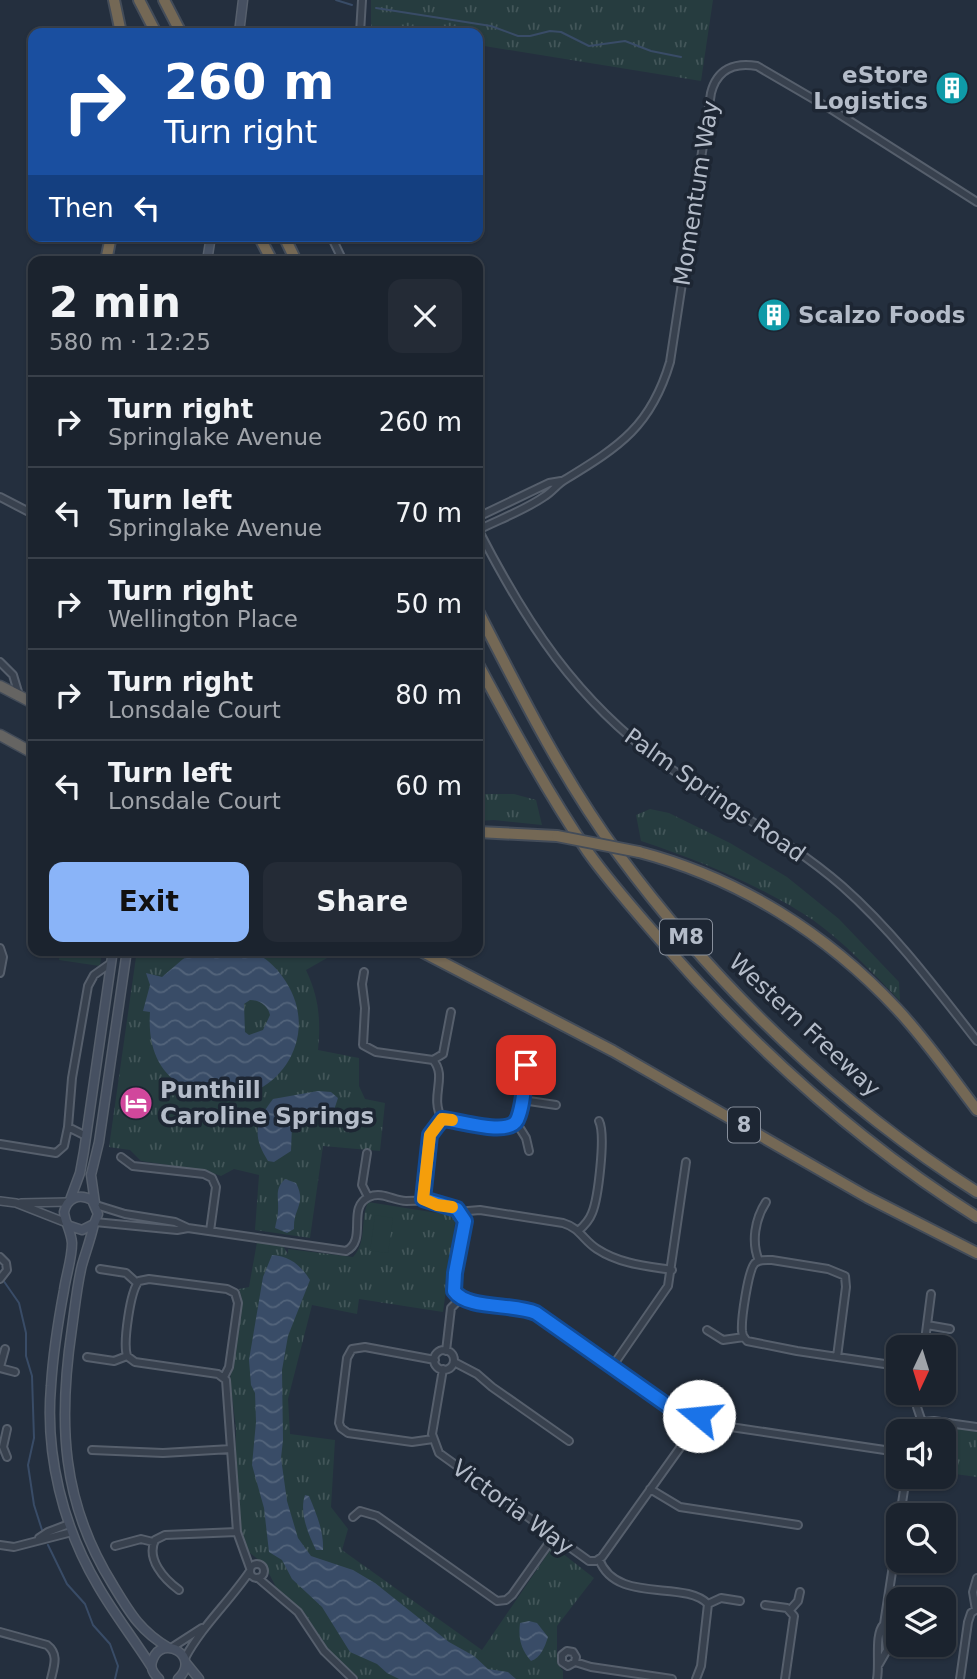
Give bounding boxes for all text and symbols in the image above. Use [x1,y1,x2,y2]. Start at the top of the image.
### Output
text: 260 m [164,54,334,111]
icon: right [49,56,140,147]
place label: eStore Logistics [813,62,928,114]
building icon: eStore Logistics [933,69,971,107]
street label: Momentum Way [669,98,723,288]
text: Turn right [164,113,317,151]
icon: left [128,189,166,227]
text: Then [49,193,114,223]
text: 2 min [49,278,181,327]
button: close [388,279,462,353]
building icon: Scalzo Foods [755,296,793,334]
place label: Scalzo Foods [798,302,965,328]
text: 580 m · 12:25 [49,329,211,355]
text: Turn right [108,394,253,424]
icon: right [49,403,87,441]
text: 260 m [379,407,462,437]
text: Springlake Avenue [108,424,322,450]
text: Turn left [108,485,232,515]
icon: left [49,494,87,532]
text: 70 m [395,498,462,528]
text: Springlake Avenue [108,515,322,541]
text: Turn right [108,576,253,606]
icon: right [49,585,87,623]
text: 50 m [395,589,462,619]
text: Wellington Place [108,606,298,632]
text: Turn right [108,667,253,697]
icon: right [49,676,87,714]
text: 80 m [395,680,462,710]
text: Lonsdale Court [108,697,281,723]
street label: Palm Springs Road [620,723,810,867]
text: Turn left [108,758,232,788]
icon: left [49,767,87,805]
text: 60 m [395,771,462,801]
text: Lonsdale Court [108,788,281,814]
button: Exit [49,862,249,942]
button: Share [263,862,462,942]
road number: M8 [660,920,712,954]
street label: Western Freeway [724,948,886,1102]
pin [496,1035,556,1095]
icon: arrive [507,1046,545,1084]
place label: Punthill Caroline Springs [160,1077,374,1129]
hotel icon: Punthill Caroline Springs [117,1084,155,1122]
road number: 8 [728,1108,760,1142]
north arrow [886,1335,956,1405]
map controls [886,1335,956,1657]
position arrow [662,1379,736,1453]
button: sound [886,1419,956,1489]
street label: Victoria Way [447,1454,579,1560]
button: search [886,1503,956,1573]
button: layers [886,1587,956,1657]

